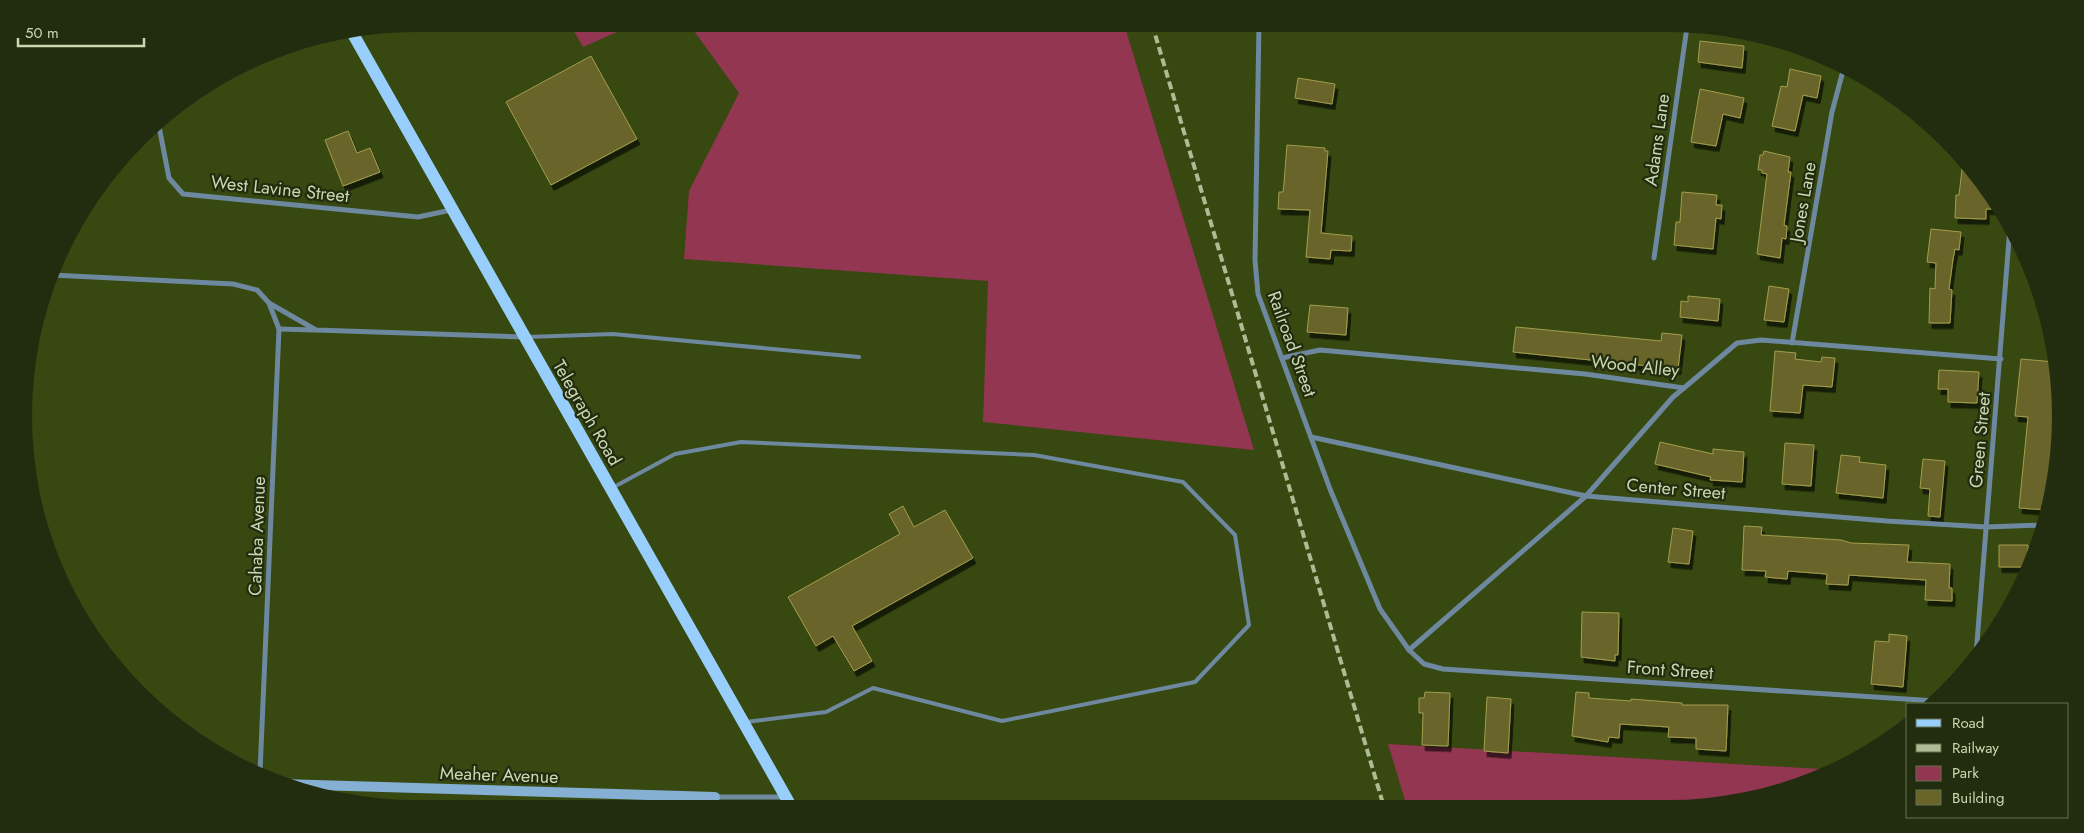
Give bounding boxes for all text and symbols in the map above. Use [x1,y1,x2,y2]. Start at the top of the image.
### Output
scale bar [18,15,144,47]
text: 50 m [25,22,59,44]
street label: Adams Lane [1638,92,1676,188]
street label: Jones Lane [1783,160,1823,246]
street label: West Lavine Street [210,169,351,209]
street label: Railroad Street [1261,288,1323,401]
street label: Wood Alley [1589,348,1681,384]
street label: Telegraph Road [546,355,628,471]
street label: Green Street [1963,390,1997,489]
street label: Center Street [1625,472,1727,506]
street label: Cahaba Avenue [242,476,272,596]
street label: Front Street [1626,654,1715,686]
legend [1906,703,2069,818]
text: Road [1952,712,1984,734]
text: Railway [1952,737,1999,759]
street label: Meaher Avenue [439,760,559,790]
text: Park [1952,762,1979,784]
text: Building [1952,787,2004,809]

